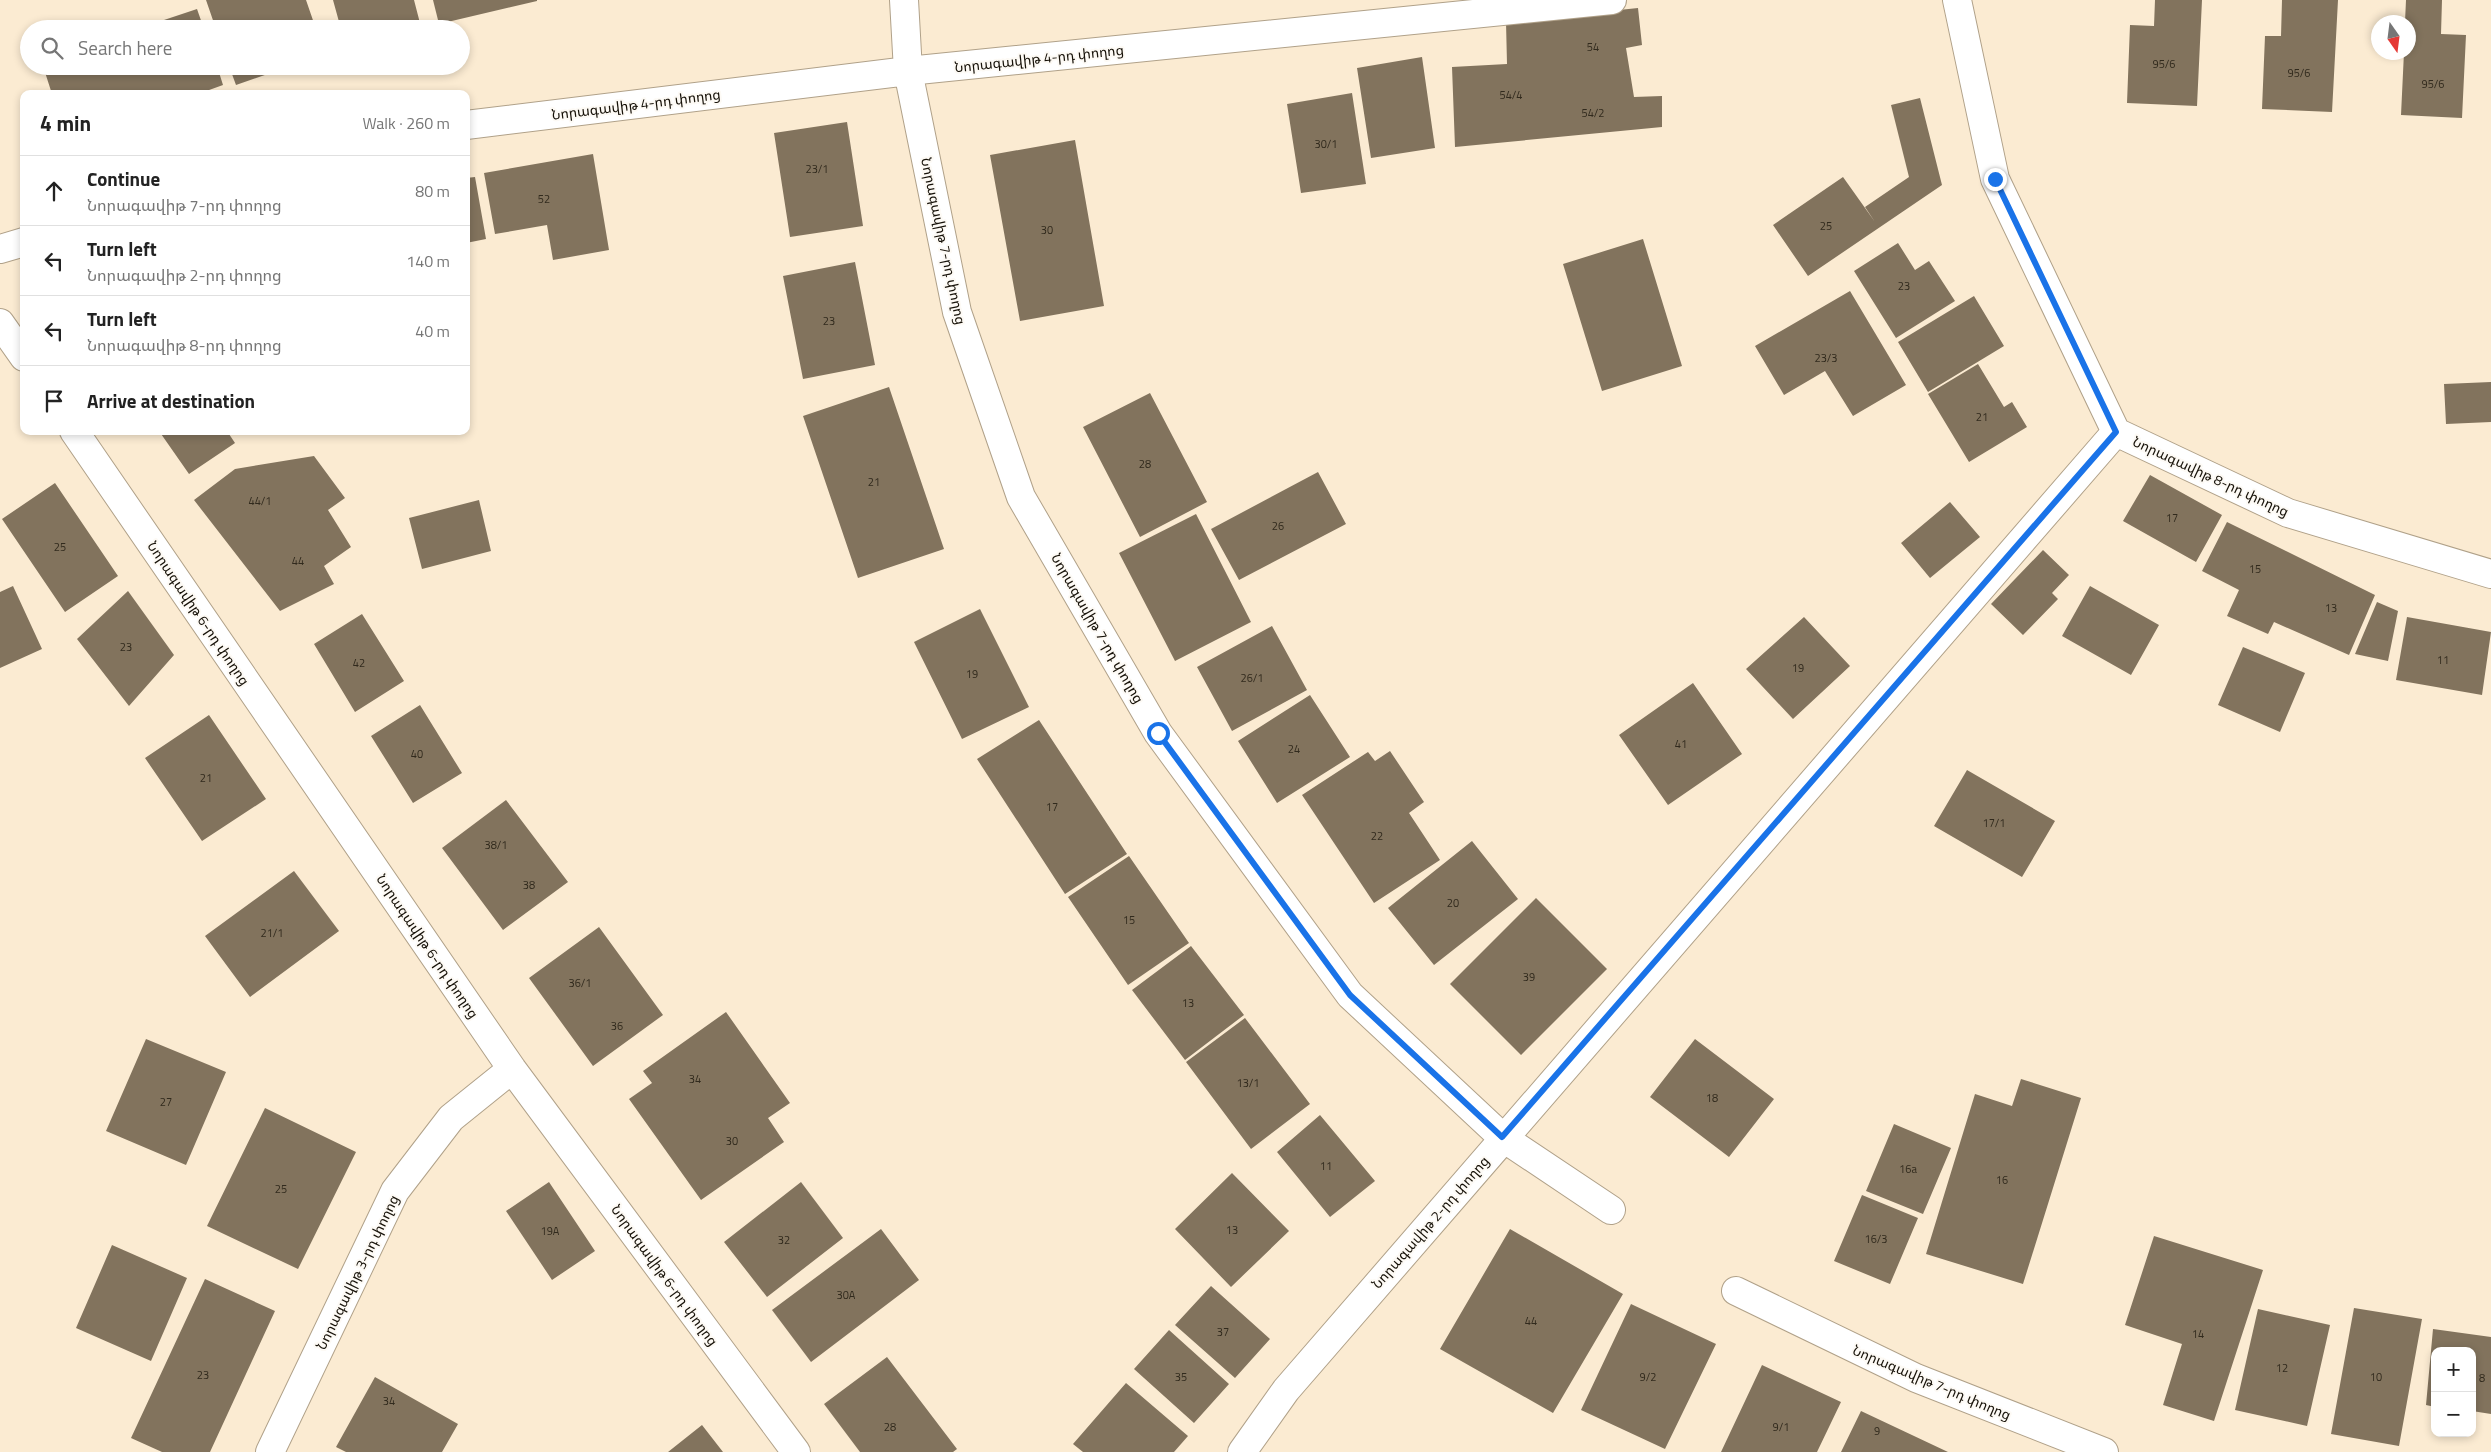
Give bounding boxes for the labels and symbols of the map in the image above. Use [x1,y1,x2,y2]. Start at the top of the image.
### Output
north arrow [2371,15,2416,60]
street label: Նորագավիթ 4-րդ փողոց [953,39,1125,77]
house number: 54 [1587,39,1599,55]
house number: 95/6 [2152,56,2176,72]
house number: 95/6 [2287,65,2311,81]
house number: 95/6 [2421,76,2445,92]
street label: Նորագավիթ 4-րդ փողոց [550,83,722,125]
house number: 54/4 [1499,87,1523,103]
house number: 54/2 [1581,105,1605,121]
house number: 30/1 [1314,136,1338,152]
street label: Նորագավիթ 7-րդ փողոց [916,156,972,326]
house number: 23/1 [805,161,829,177]
route end [1984,168,2007,191]
house number: 52 [538,191,550,207]
house number: 25 [1820,218,1832,234]
house number: 30 [1041,222,1053,238]
house number: 23 [1898,278,1910,294]
house number: 23 [823,313,835,329]
house number: 23/3 [1814,350,1838,366]
house number: 21 [1976,409,1988,425]
street label: Նորագավիթ 8-րդ փողոց [2129,430,2293,522]
house number: 28 [1139,456,1151,472]
house number: 21 [868,474,880,490]
house number: 44/1 [248,493,272,509]
house number: 17 [2166,510,2178,526]
house number: 26 [1272,518,1284,534]
street label: Նորագավիթ 6-րդ փողոց [143,537,255,689]
house number: 25 [54,539,66,555]
street label: Նորագավիթ 7-րդ փողոց [1046,549,1150,707]
house number: 44 [292,553,304,569]
house number: 15 [2249,561,2261,577]
house number: 13 [2325,600,2337,616]
house number: 23 [120,639,132,655]
house number: 11 [2437,652,2449,668]
house number: 42 [353,655,365,671]
house number: 19 [1792,660,1804,676]
house number: 19 [966,666,978,682]
house number: 26/1 [1240,670,1264,686]
route start [1147,722,1170,745]
house number: 41 [1675,736,1687,752]
house number: 24 [1288,741,1300,757]
house number: 40 [411,746,423,762]
house number: 21 [200,770,212,786]
house number: 17 [1046,799,1058,815]
house number: 17/1 [1982,815,2006,831]
house number: 22 [1371,828,1383,844]
house number: 38/1 [484,837,508,853]
street label: Նորագավիթ 6-րդ փողոց [372,870,484,1022]
house number: 38 [523,877,535,893]
house number: 20 [1447,895,1459,911]
house number: 15 [1123,912,1135,928]
house number: 21/1 [260,925,284,941]
house number: 39 [1523,969,1535,985]
house number: 36/1 [568,975,592,991]
house number: 13 [1182,995,1194,1011]
house number: 36 [611,1018,623,1034]
house number: 34 [689,1071,701,1087]
house number: 13/1 [1236,1075,1260,1091]
house number: 18 [1706,1090,1718,1106]
house number: 27 [160,1094,172,1110]
house number: 30 [726,1133,738,1149]
street label: Նորագավիթ 2-րդ փողոց [1366,1151,1494,1293]
house number: 11 [1320,1158,1332,1174]
house number: 16a [1899,1161,1917,1177]
house number: 16 [1996,1172,2008,1188]
house number: 25 [275,1181,287,1197]
street label: Նորագավիթ 3-րդ փողոց [310,1191,404,1353]
street label: Նորագավիթ 6-րդ փողոց [606,1200,724,1350]
house number: 13 [1226,1222,1238,1238]
house number: 19A [541,1223,560,1239]
house number: 16/3 [1864,1231,1888,1247]
house number: 32 [778,1232,790,1248]
house number: 30A [837,1287,856,1303]
house number: 44 [1525,1313,1537,1329]
house number: 37 [1217,1324,1229,1340]
house number: 14 [2192,1326,2204,1342]
street label: Նորագավիթ 7-րդ փողոց [1850,1339,2014,1425]
house number: 12 [2276,1360,2288,1376]
house number: 23 [197,1367,209,1383]
house number: 35 [1175,1369,1187,1385]
house number: 9/2 [1640,1369,1656,1385]
house number: 10 [2370,1369,2382,1385]
house number: 8 [2479,1370,2485,1386]
house number: 34 [383,1393,395,1409]
house number: 28 [884,1419,896,1435]
house number: 9/1 [1773,1419,1789,1435]
house number: 9 [1874,1423,1880,1439]

